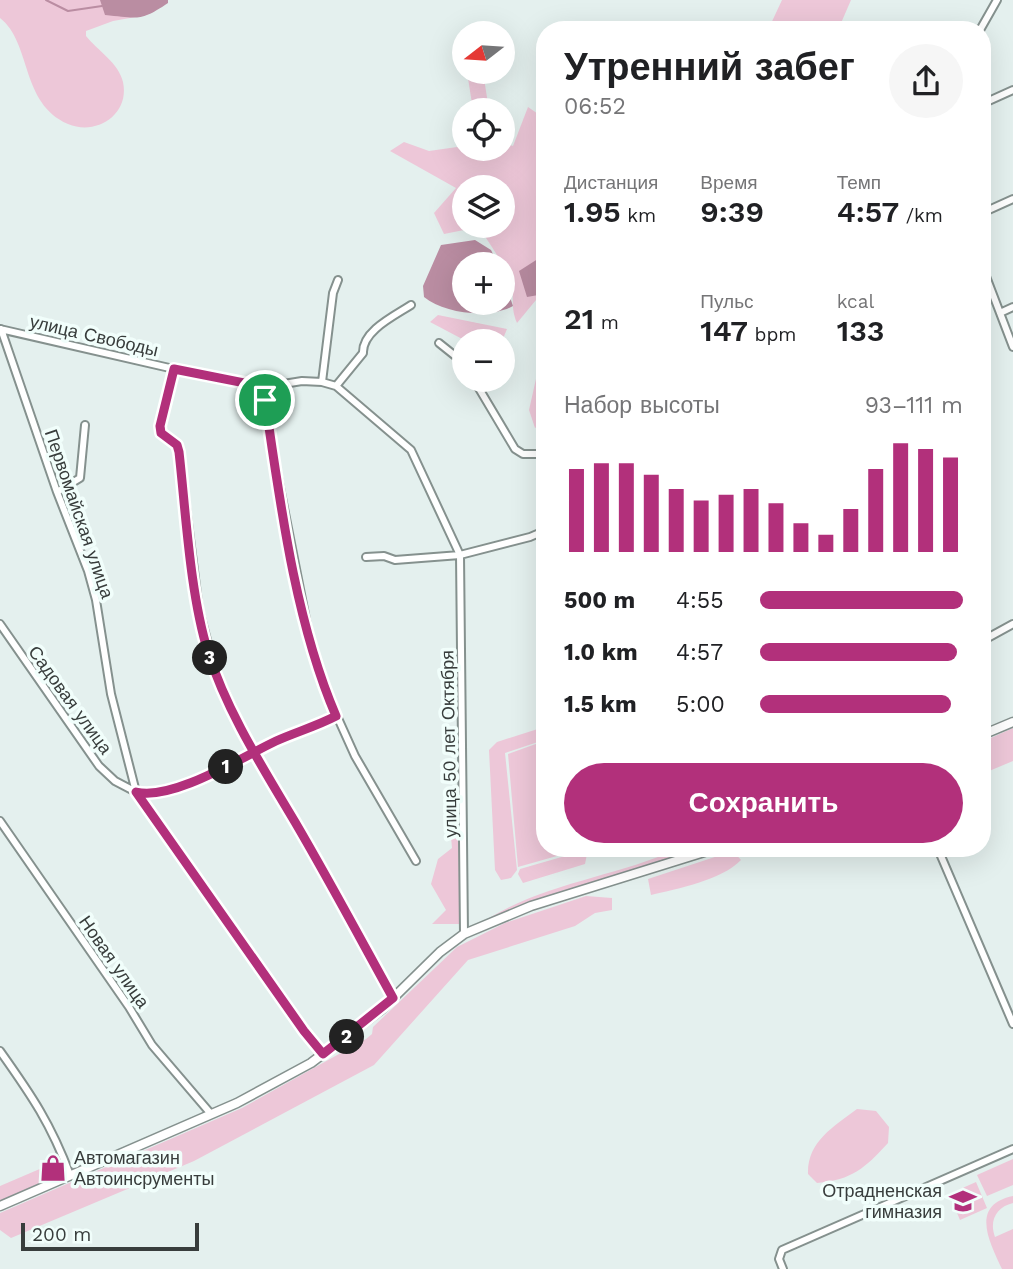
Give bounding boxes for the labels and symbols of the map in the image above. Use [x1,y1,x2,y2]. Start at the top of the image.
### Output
north arrow [452,21,514,84]
street label: улица Свободы [28,311,160,361]
pin [235,370,295,430]
street label: Первомайская улица [41,427,119,602]
pin: 3 [192,640,228,676]
street label: Садовая улица [24,642,117,759]
street label: улица 50 лет Октября [436,650,461,838]
pin: 1 [208,750,244,784]
street label: Новая улица [75,912,154,1013]
pin: 2 [330,1020,364,1054]
place label: Автомагазин Автоинсрументы [74,1147,214,1189]
shop icon: Автомагазин Автоинсрументы [38,1153,68,1183]
place label: Отрадненская гимназия [822,1180,942,1222]
school or university icon: Отрадненская гимназия [948,1186,978,1216]
scale bar [21,1220,200,1252]

